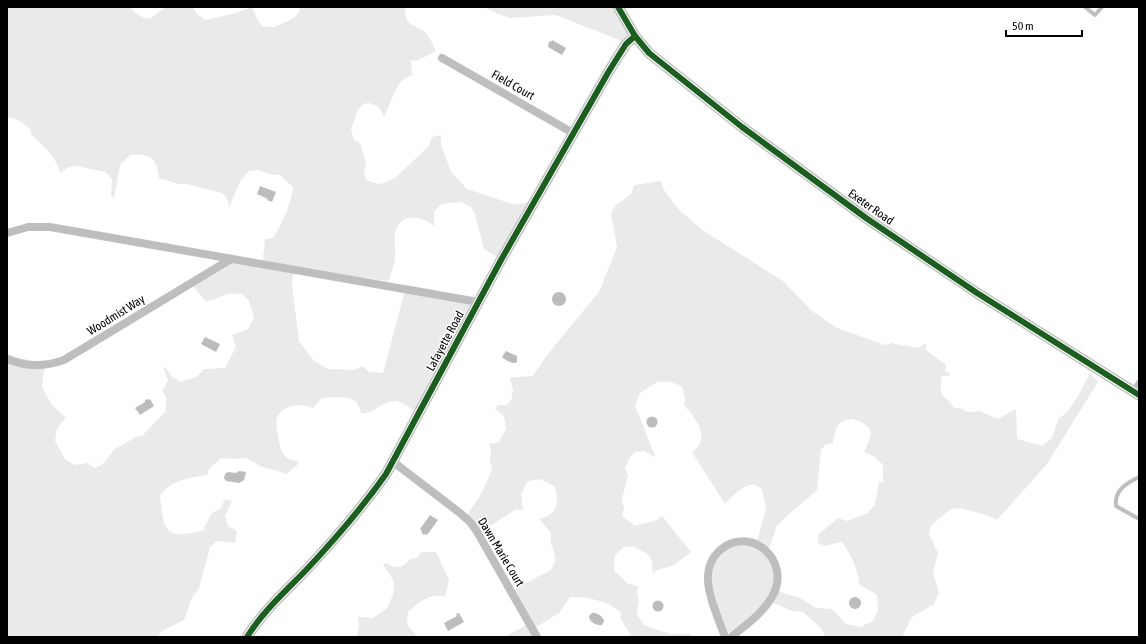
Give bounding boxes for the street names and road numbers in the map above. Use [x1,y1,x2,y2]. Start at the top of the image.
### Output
street label: Field Court [489,67,537,103]
street label: Exeter Road [846,186,896,228]
street label: Woodmist Way [85,292,147,338]
street label: Lafayette Road [423,308,467,374]
street label: Dawn Marie Court [475,515,527,589]

